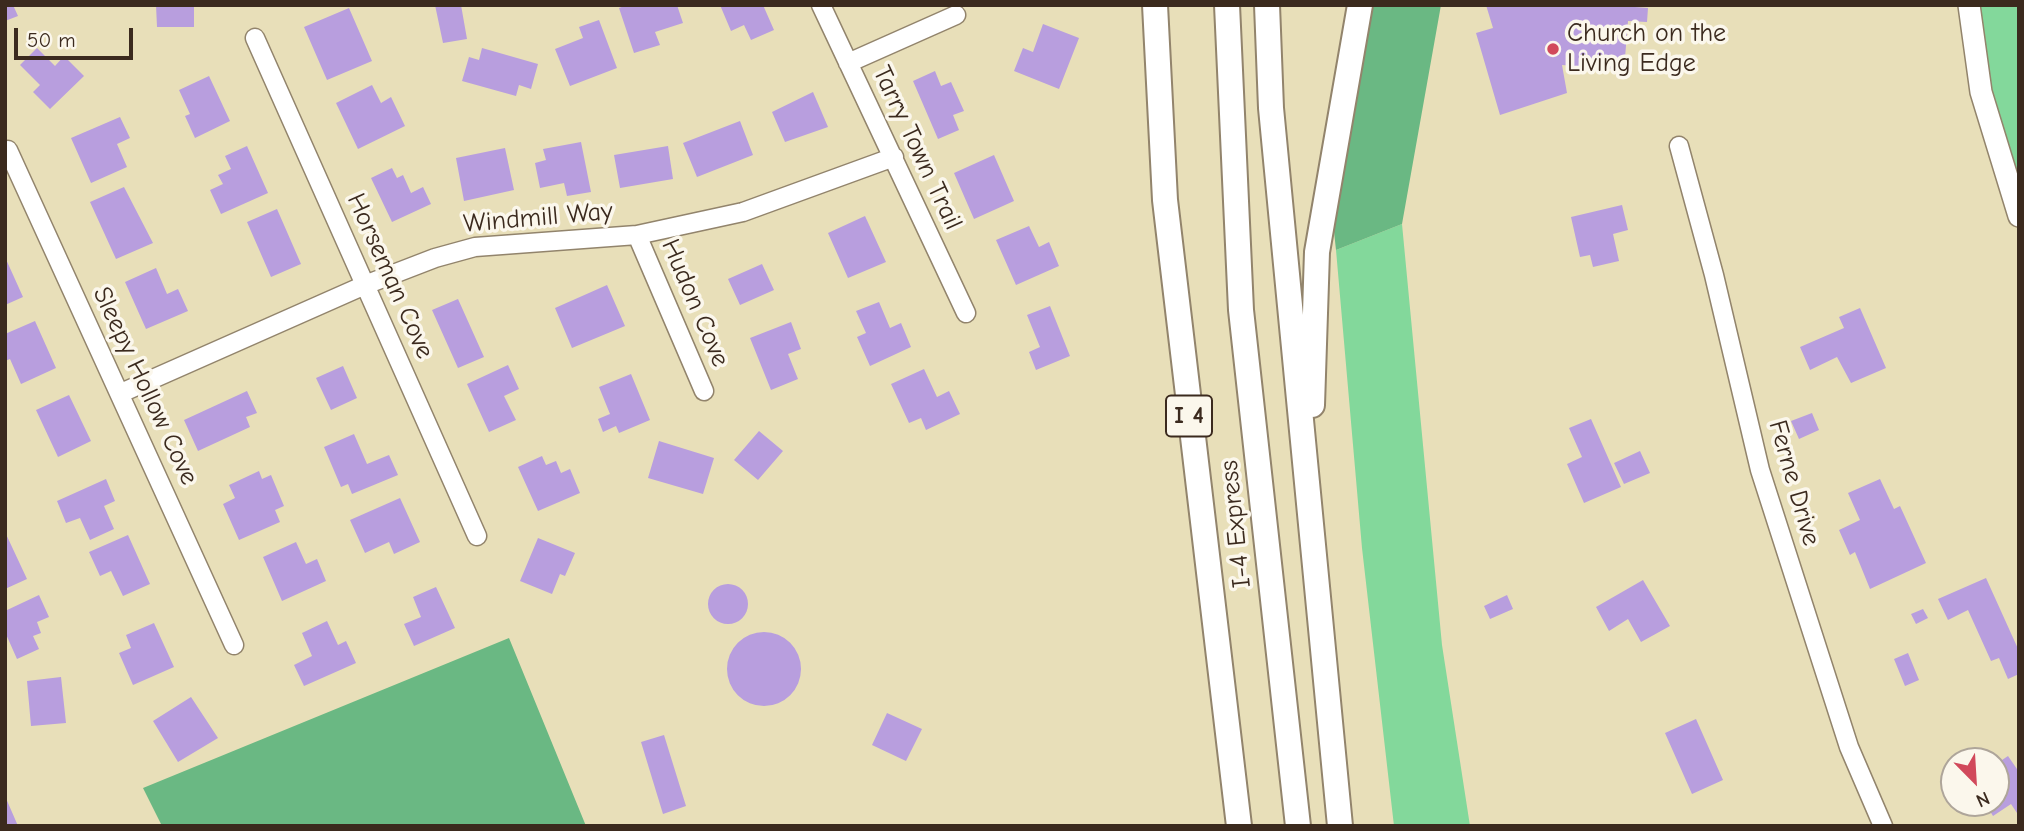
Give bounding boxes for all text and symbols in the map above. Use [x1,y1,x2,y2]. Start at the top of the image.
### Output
scale bar [18,14,136,58]
place label: Church on the Living Edge [1567,18,1726,80]
text: 50 m [27,28,76,52]
marker: Church on the Living Edge [1545,41,1561,57]
street label: Tarry Town Trail [865,61,969,235]
street label: Horseman Cove [340,189,440,363]
street label: Windmill Way [462,196,614,240]
street label: Hudon Cove [654,235,736,371]
street label: Sleepy Hollow Cove [86,282,204,490]
road number: I 4 [1166,396,1212,436]
street label: Ferne Drive [1761,417,1827,549]
street label: I-4 Express [1214,459,1258,589]
north arrow [1940,747,2010,817]
text: N [1973,787,1993,812]

